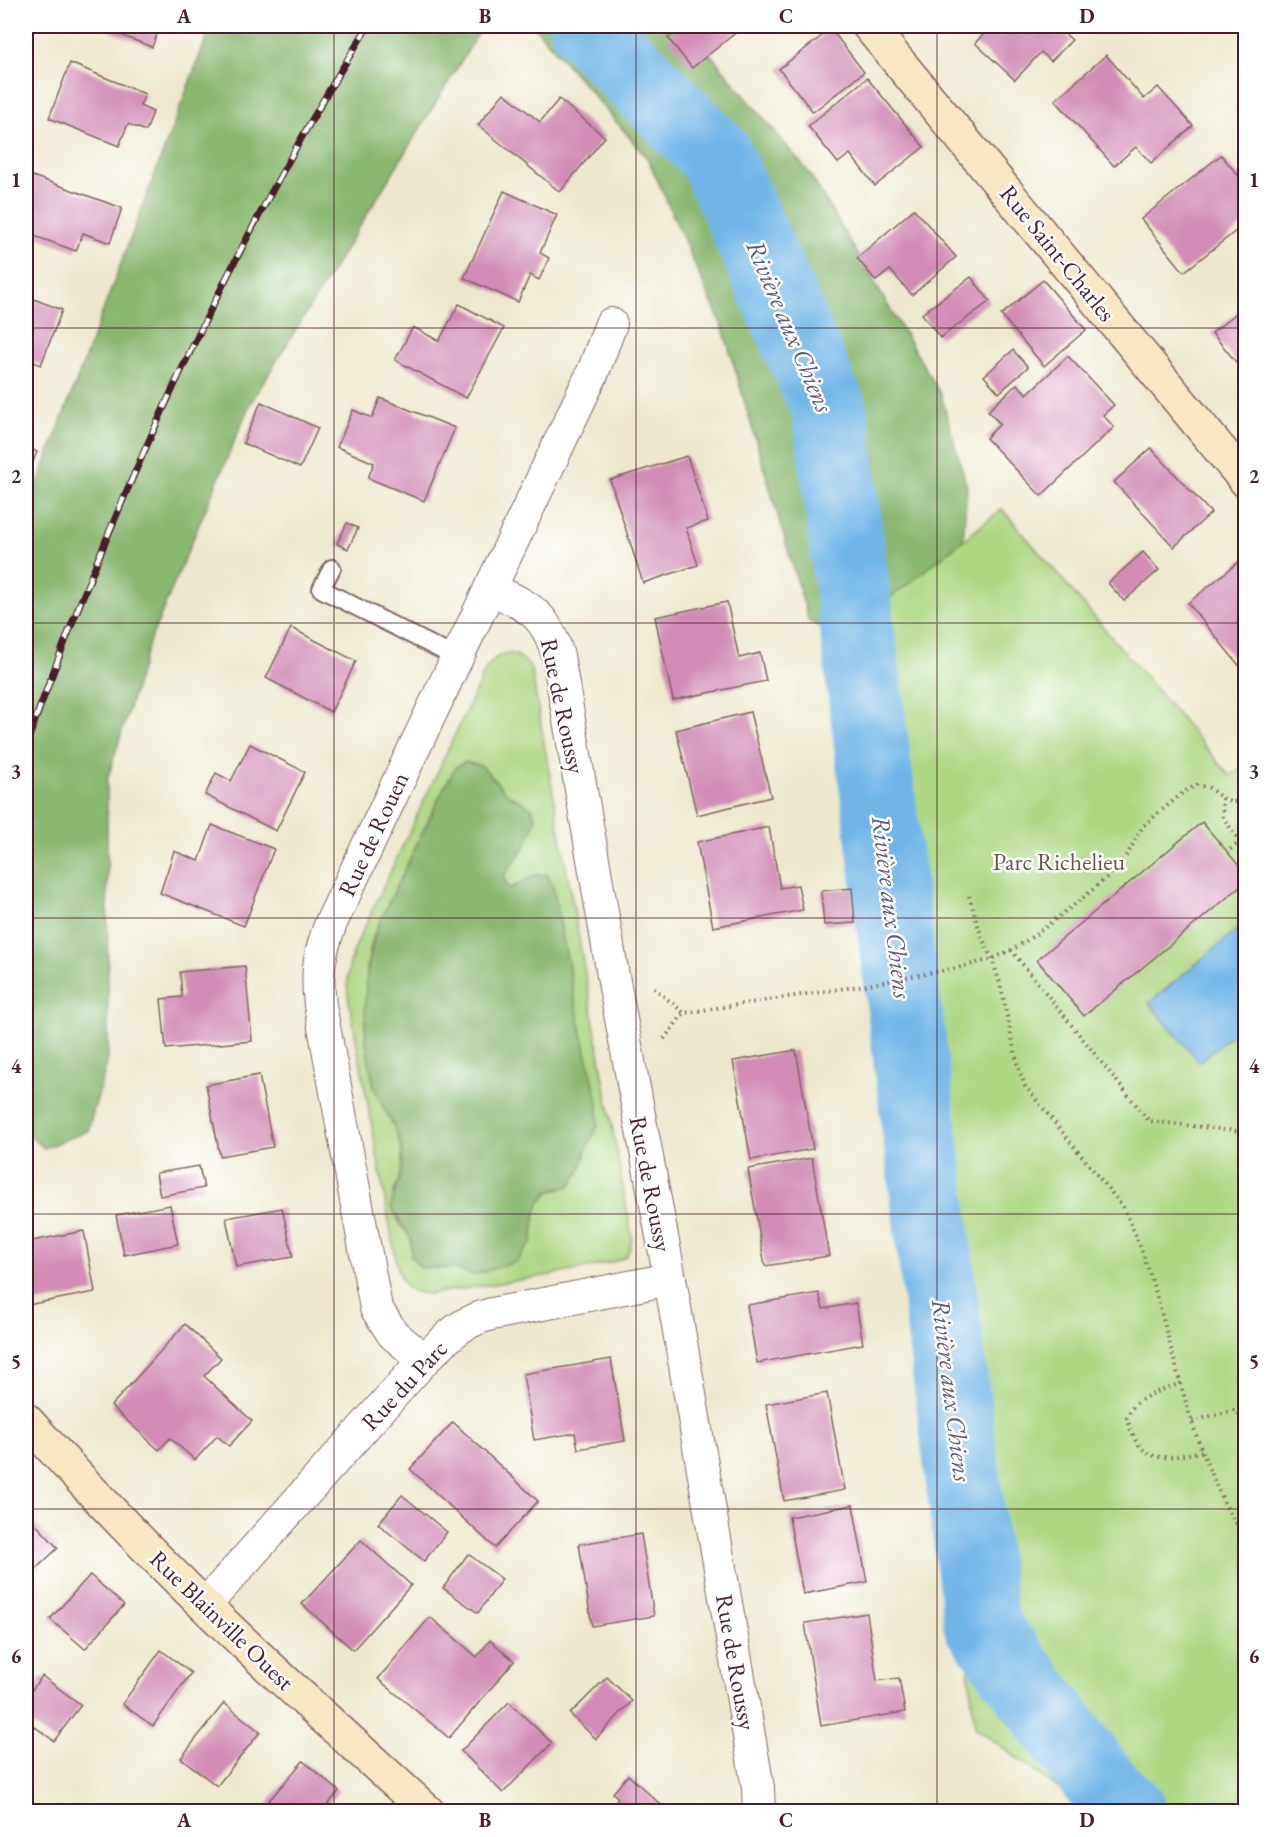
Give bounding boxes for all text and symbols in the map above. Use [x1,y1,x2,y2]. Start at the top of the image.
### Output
text: A [176,3,192,29]
text: B [479,3,491,29]
text: C [779,3,793,29]
text: D [1079,3,1095,29]
text: 1 [11,167,21,193]
text: 1 [1249,167,1259,193]
street label: Rue Saint-Charles [993,178,1123,328]
water label: Rivière aux Chiens [738,235,842,418]
text: 2 [11,463,22,489]
text: 2 [1249,463,1260,489]
street label: Rue de Roussy [534,635,593,777]
text: 3 [11,758,21,784]
text: 3 [1249,758,1259,784]
street label: Rue de Rouen [331,766,415,901]
water label: Rivière aux Chiens [864,813,920,1001]
park label: Parc Richelieu [993,846,1126,877]
text: 4 [11,1053,22,1079]
text: 4 [1249,1053,1260,1079]
street label: Rue de Roussy [623,1113,679,1255]
water label: Rivière aux Chiens [924,1296,980,1484]
street label: Rue du Parc [354,1333,454,1437]
text: 5 [11,1348,21,1374]
text: 5 [1249,1348,1259,1374]
street label: Rue Blainville Ouest [143,1543,301,1697]
street label: Rue de Roussy [709,1592,763,1733]
text: 6 [11,1643,22,1669]
text: 6 [1249,1643,1260,1669]
text: A [176,1807,192,1833]
text: B [479,1807,491,1833]
text: C [779,1807,793,1833]
text: D [1079,1807,1095,1833]

